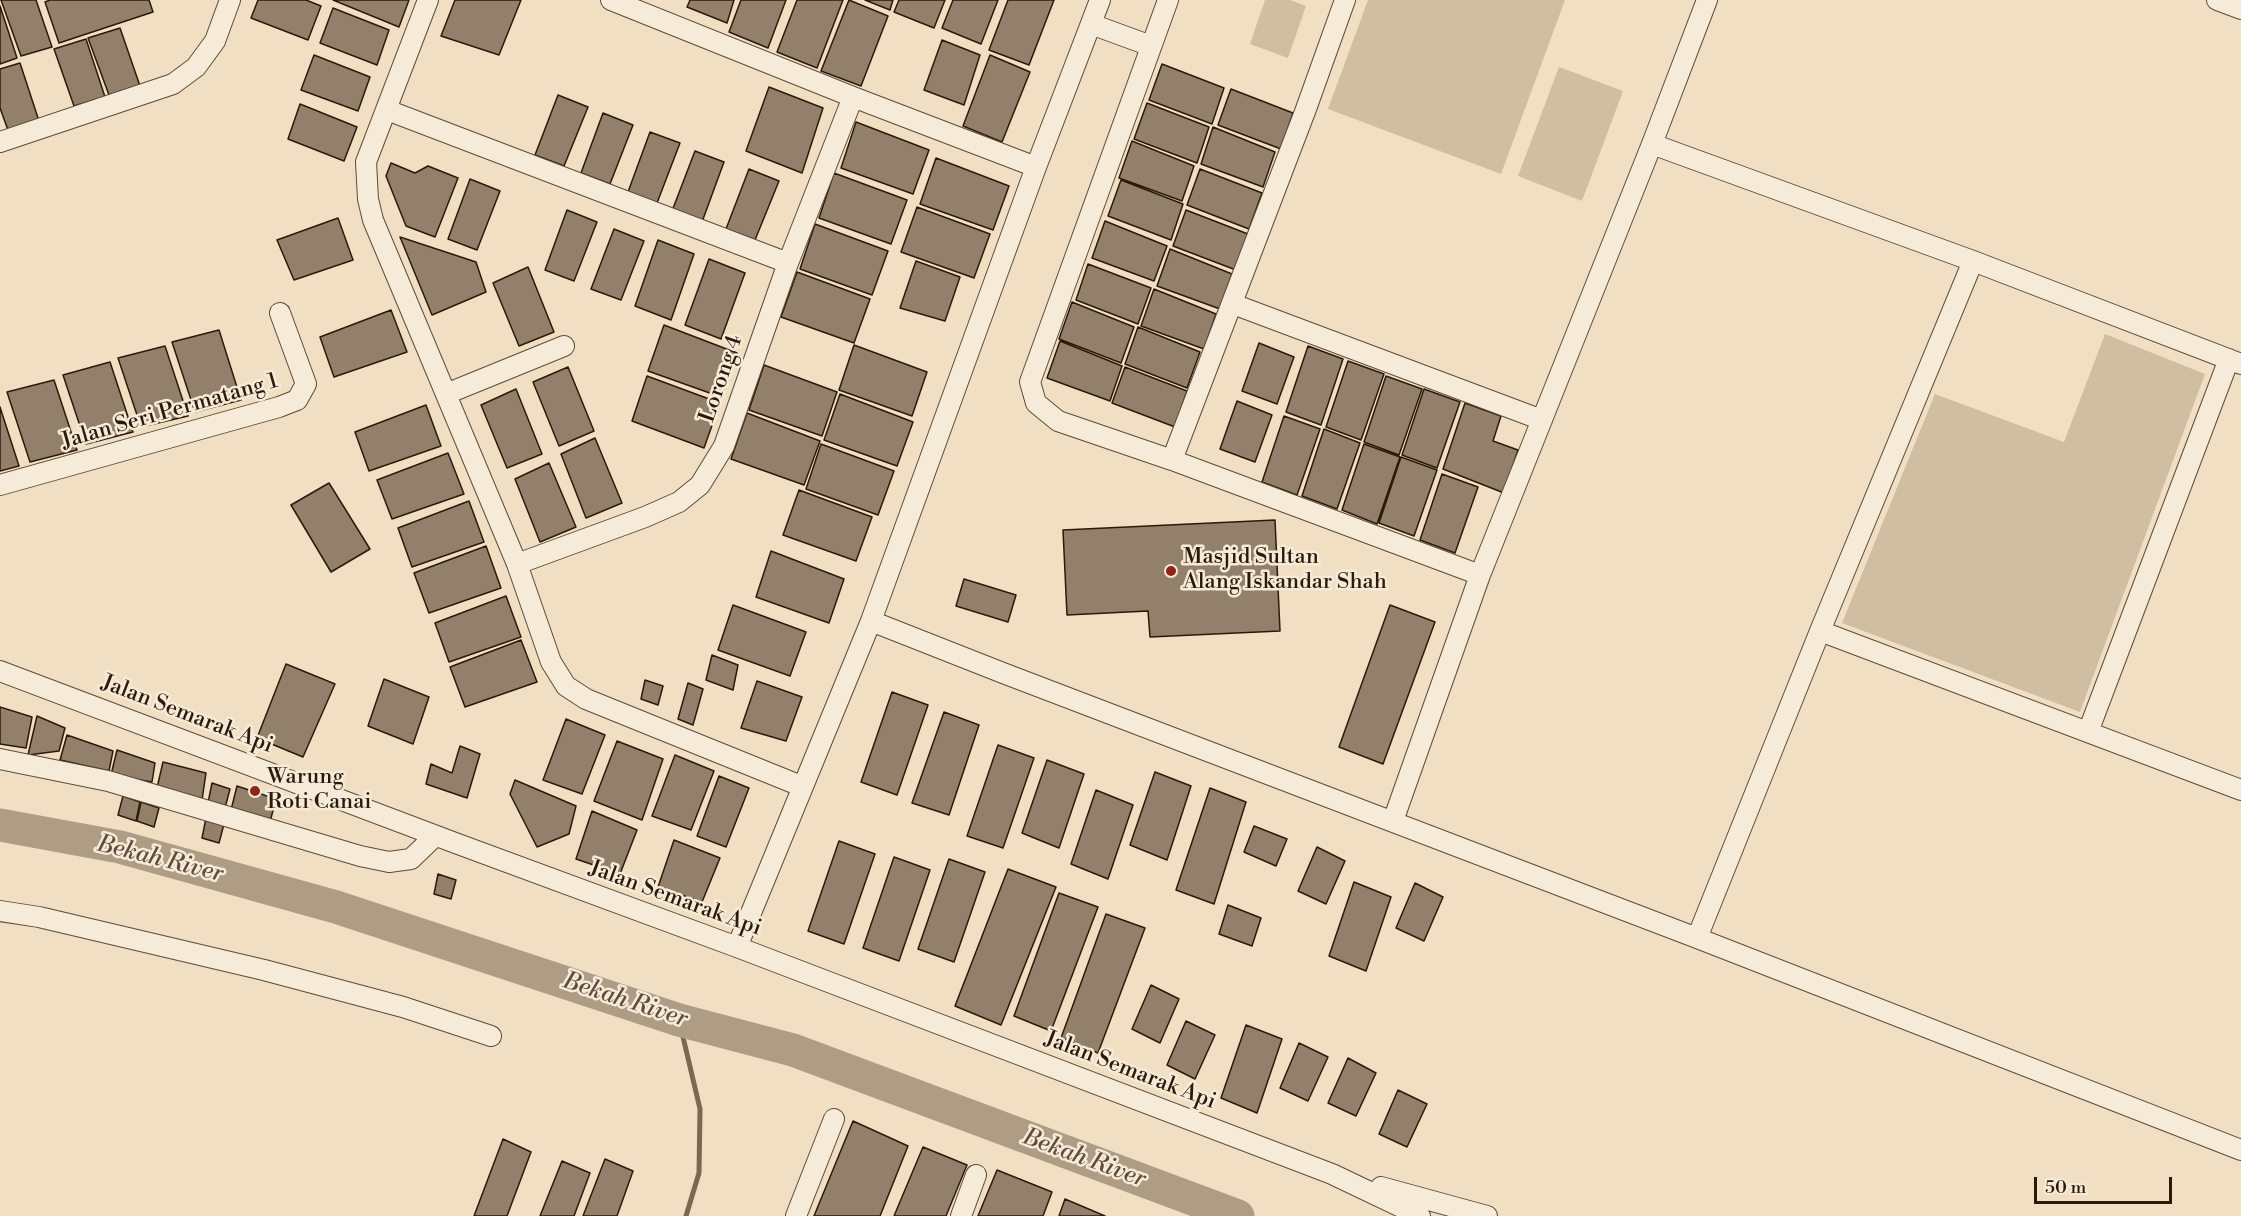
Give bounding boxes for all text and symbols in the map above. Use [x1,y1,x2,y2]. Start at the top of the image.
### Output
street label: Lorong 4 [695,332,749,426]
street label: Jalan Seri Permatang 1 [59,368,281,456]
place label: Masjid Sultan Alang Iskandar Shah [1183,545,1387,596]
marker: Masjid Sultan Alang Iskandar Shah [1164,564,1178,578]
street label: Jalan Semarak Api [98,670,276,760]
place label: Warung Roti Canai [267,765,372,816]
marker: Warung Roti Canai [248,784,262,798]
water label: Bekah River [94,830,226,890]
street label: Jalan Semarak Api [585,856,765,942]
water label: Bekah River [559,967,691,1035]
street label: Jalan Semarak Api [1041,1026,1219,1116]
water label: Bekah River [1018,1123,1150,1195]
scale bar [2037,1165,2175,1203]
text: 50 m [2045,1176,2086,1199]

